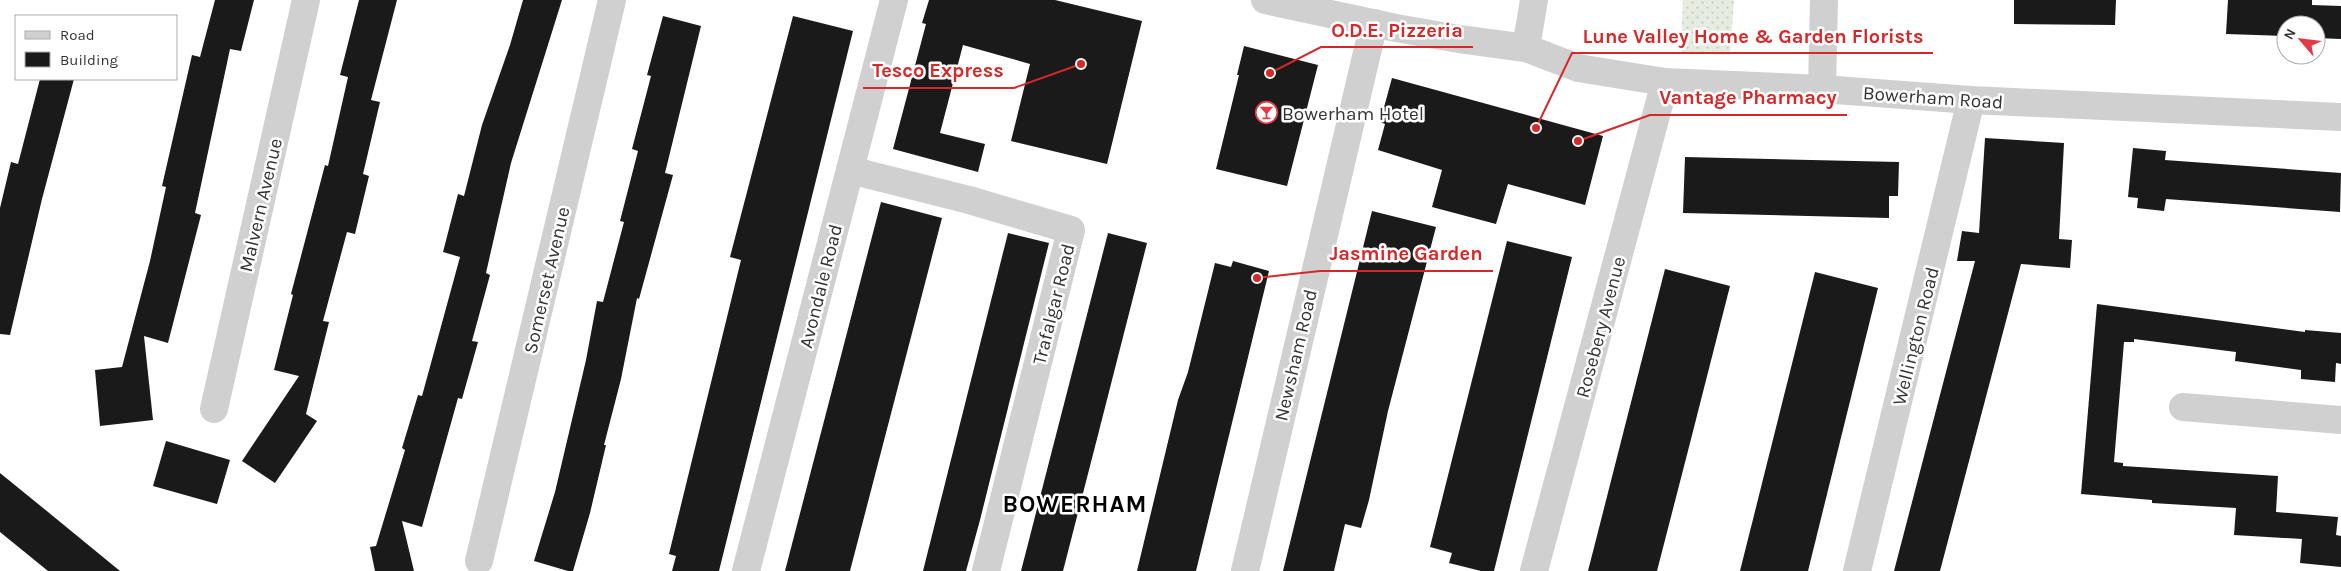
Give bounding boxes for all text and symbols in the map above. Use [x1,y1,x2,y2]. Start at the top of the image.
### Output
callout: O.D.E. Pizzeria [1321,12,1473,47]
legend [15,15,178,80]
north arrow [2276,15,2326,65]
callout: Lune Valley Home & Garden Florists [1572,18,1933,53]
text: O.D.E. Pizzeria [1331,19,1463,42]
text: Lune Valley Home & Garden Florists [1582,25,1924,48]
text: Road [60,26,95,44]
text: N [2280,26,2300,43]
text: Building [60,51,118,69]
callout: Tesco Express [863,53,1014,88]
text: Tesco Express [872,59,1004,82]
callout: Vantage Pharmacy [1650,80,1847,115]
street label: Bowerham Road [1862,82,2004,114]
text: Vantage Pharmacy [1659,86,1837,109]
bar icon: Bowerham Hotel [1254,101,1278,125]
place label: Bowerham Hotel [1282,103,1424,125]
street label: Malvern Avenue [235,136,287,274]
street label: Somerset Avenue [519,205,575,356]
street label: Avondale Road [795,222,847,350]
callout: Jasmine Garden [1320,236,1493,271]
street label: Trafalgar Road [1028,241,1080,367]
text: Jasmine Garden [1329,242,1483,265]
street label: Rosebery Avenue [1572,254,1630,400]
street label: Wellington Road [1888,265,1944,408]
street label: Newsham Road [1270,287,1322,423]
district label: BOWERHAM [1002,490,1148,518]

